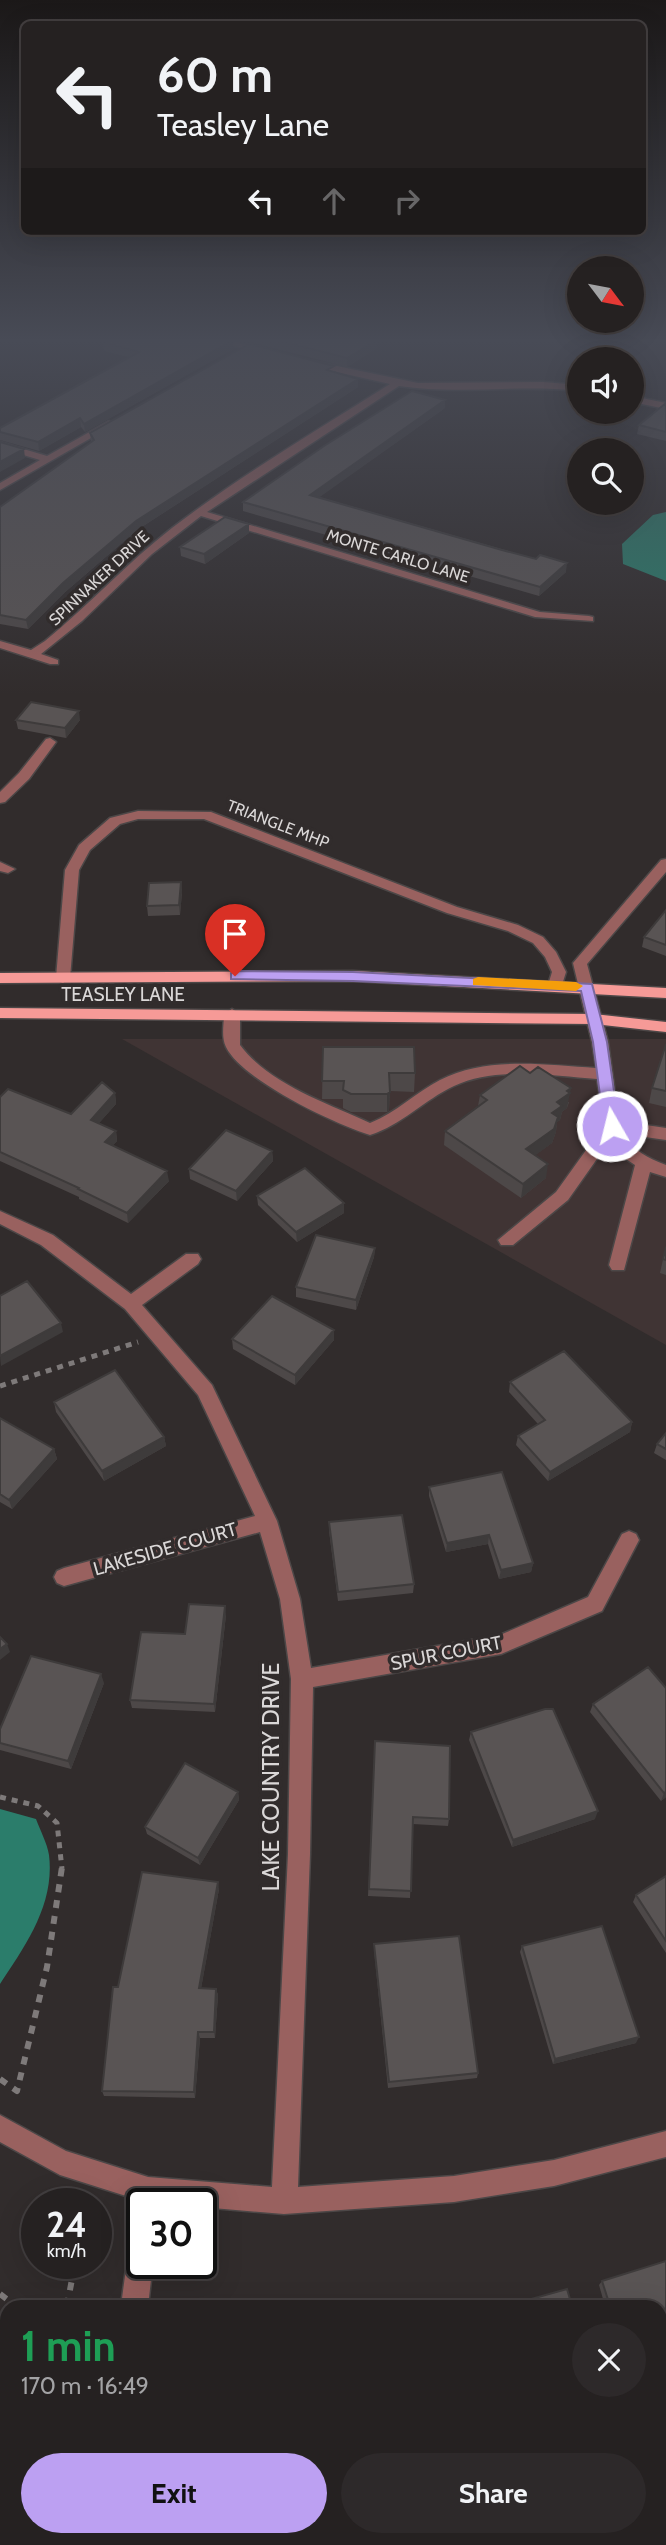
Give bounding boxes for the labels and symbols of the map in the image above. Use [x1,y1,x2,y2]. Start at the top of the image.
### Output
north arrow [567,256,644,332]
street label: MONTE CARLO LANE [324,525,472,587]
street label: SPINNAKER DRIVE [45,527,153,629]
street label: TRIANGLE MHP [224,796,332,852]
pin [205,904,265,976]
street label: TEASLEY LANE [61,983,185,1006]
position arrow [575,1089,649,1163]
street label: LAKESIDE COURT [91,1518,239,1580]
street label: SPUR COURT [389,1631,503,1675]
street label: LAKE COUNTRY DRIVE [257,1663,285,1891]
speed limit sign: 30 [126,2188,217,2279]

